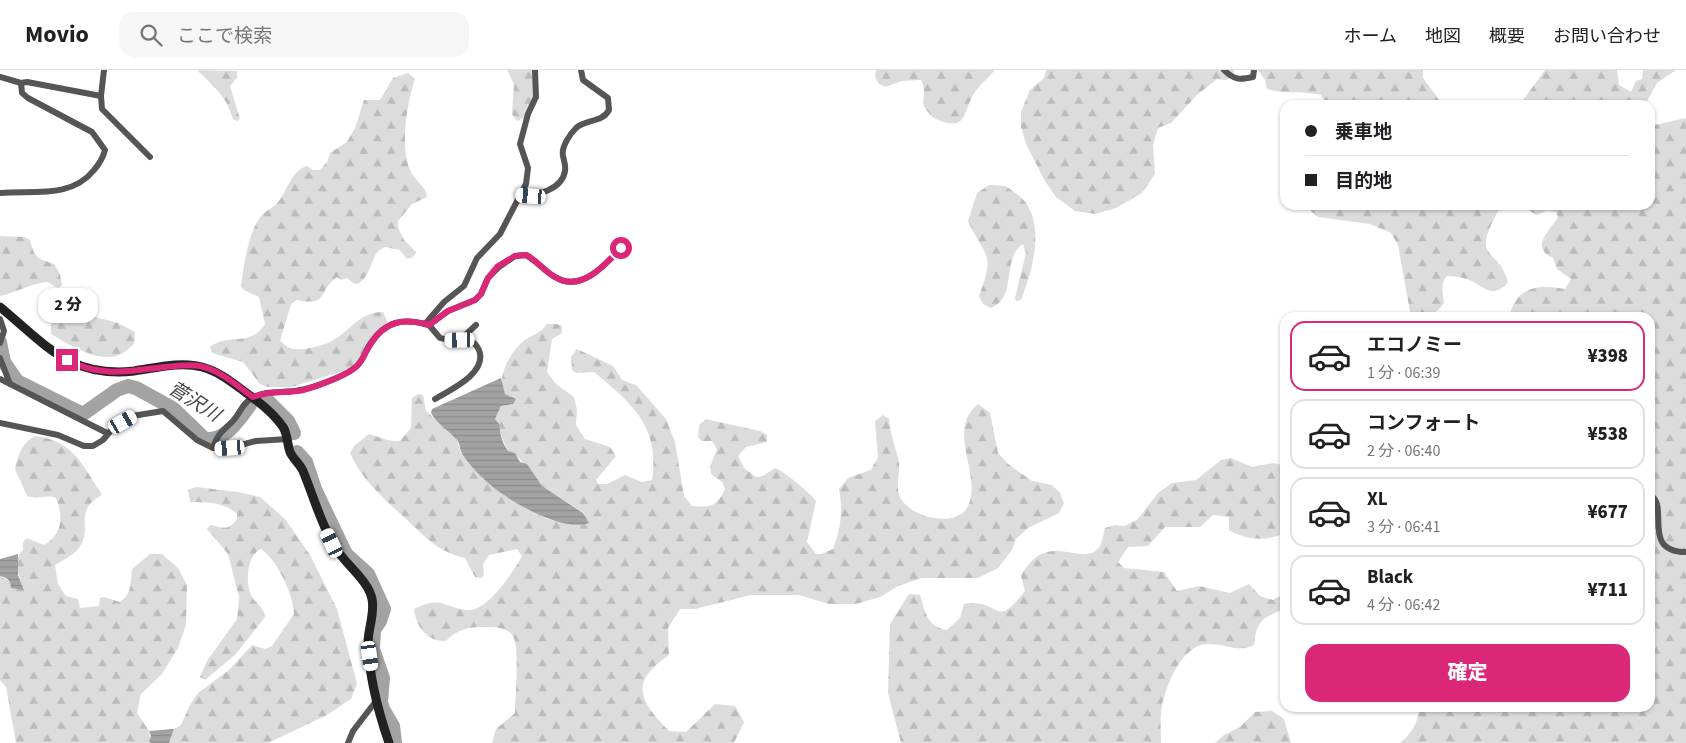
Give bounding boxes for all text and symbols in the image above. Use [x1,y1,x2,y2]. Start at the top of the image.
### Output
search box [119,12,469,57]
text: Movio [25,17,89,52]
icon: search [137,21,165,49]
text: ここで検索 [177,23,272,50]
text: ホーム [1344,24,1397,49]
text: 地図 [1425,24,1461,49]
text: 概要 [1489,24,1525,49]
text: お問い合わせ [1553,24,1661,49]
text: 乗車地 [1335,119,1392,146]
text: 目的地 [1335,168,1392,195]
car [515,187,546,205]
route start [610,237,632,259]
callout: 2 分 [37,288,97,322]
text: 2 分 [54,294,82,316]
car [444,332,475,348]
text: エコノミー [1367,332,1462,359]
icon: car [1307,334,1352,379]
text: ¥398 [1587,343,1628,370]
route end [56,349,78,371]
text: 1 分 · 06:39 [1367,362,1440,384]
water label: 菅沢川 [163,375,227,430]
car [106,408,139,436]
text: コンフォート [1367,410,1480,437]
icon: car [1307,412,1352,457]
text: ¥538 [1587,421,1628,448]
car [214,439,245,457]
text: 2 分 · 06:40 [1367,440,1440,462]
text: XL [1367,486,1388,513]
icon: car [1307,490,1352,535]
text: ¥677 [1587,499,1628,526]
text: 3 分 · 06:41 [1367,516,1440,538]
car [318,526,345,560]
text: Black [1367,564,1413,591]
icon: car [1307,568,1352,613]
text: ¥711 [1587,577,1628,604]
text: 4 分 · 06:42 [1367,594,1440,616]
car [360,640,379,672]
button: 確定 [1305,644,1630,702]

